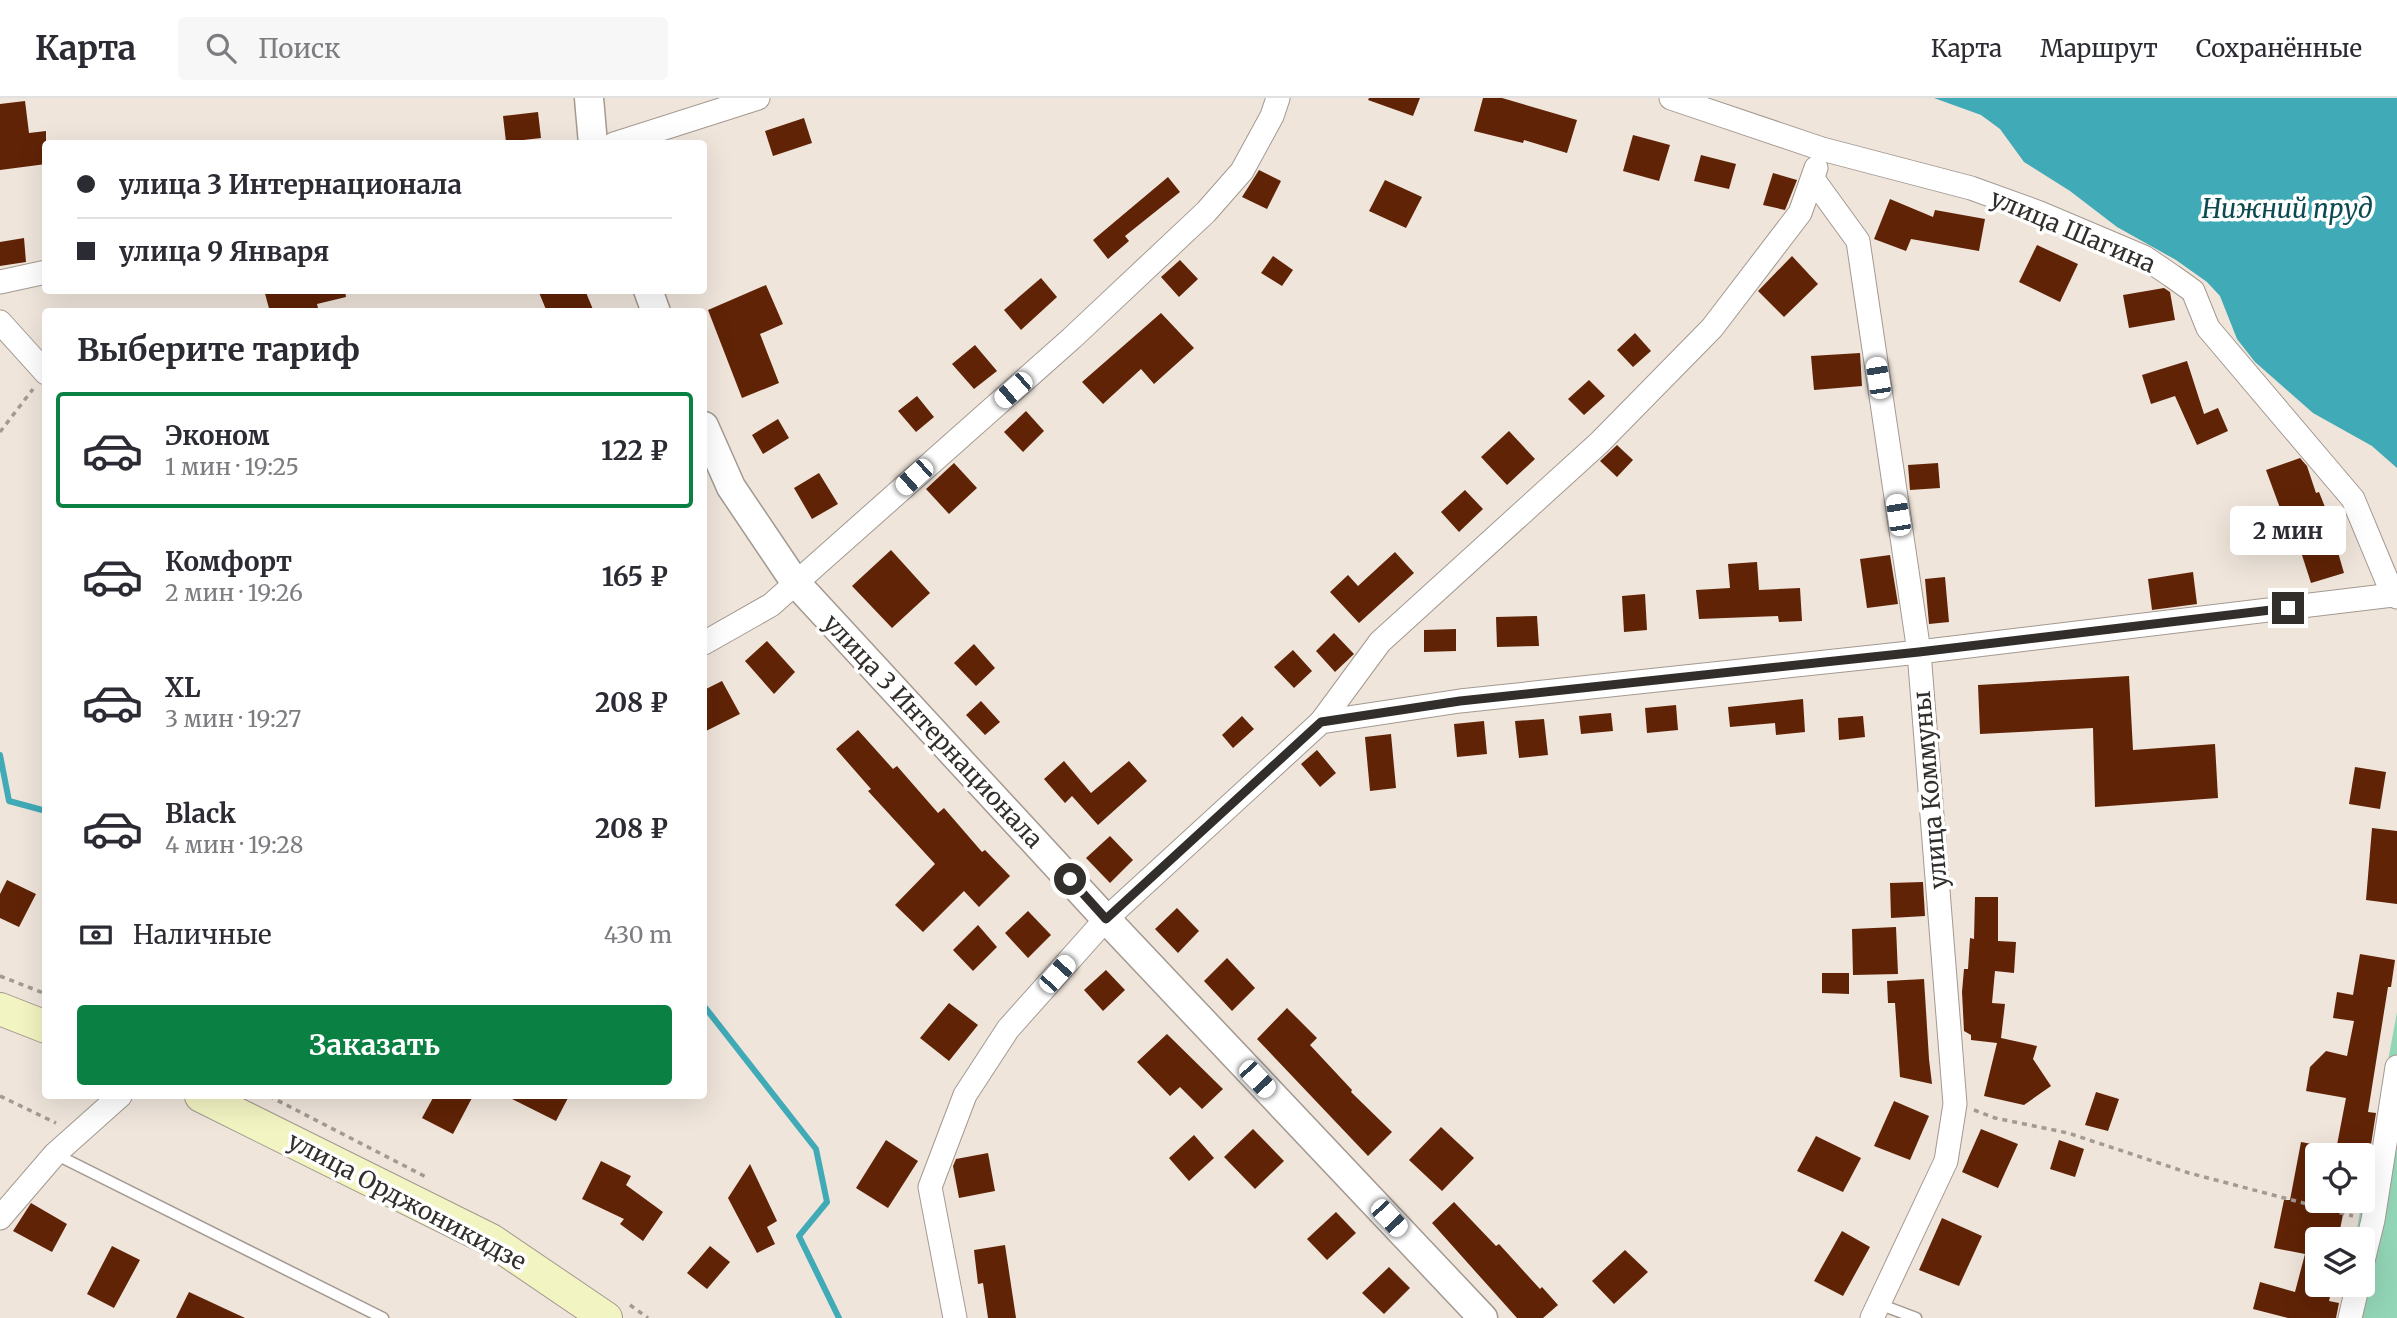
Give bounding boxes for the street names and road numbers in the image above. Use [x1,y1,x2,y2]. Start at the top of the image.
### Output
street label: улица Шагина [1986,182,2160,280]
street label: улица 3 Интернационала [817,608,1050,854]
street label: улица Коммуны [1906,690,1954,890]
street label: улица Орджоникидзе [282,1125,532,1277]

